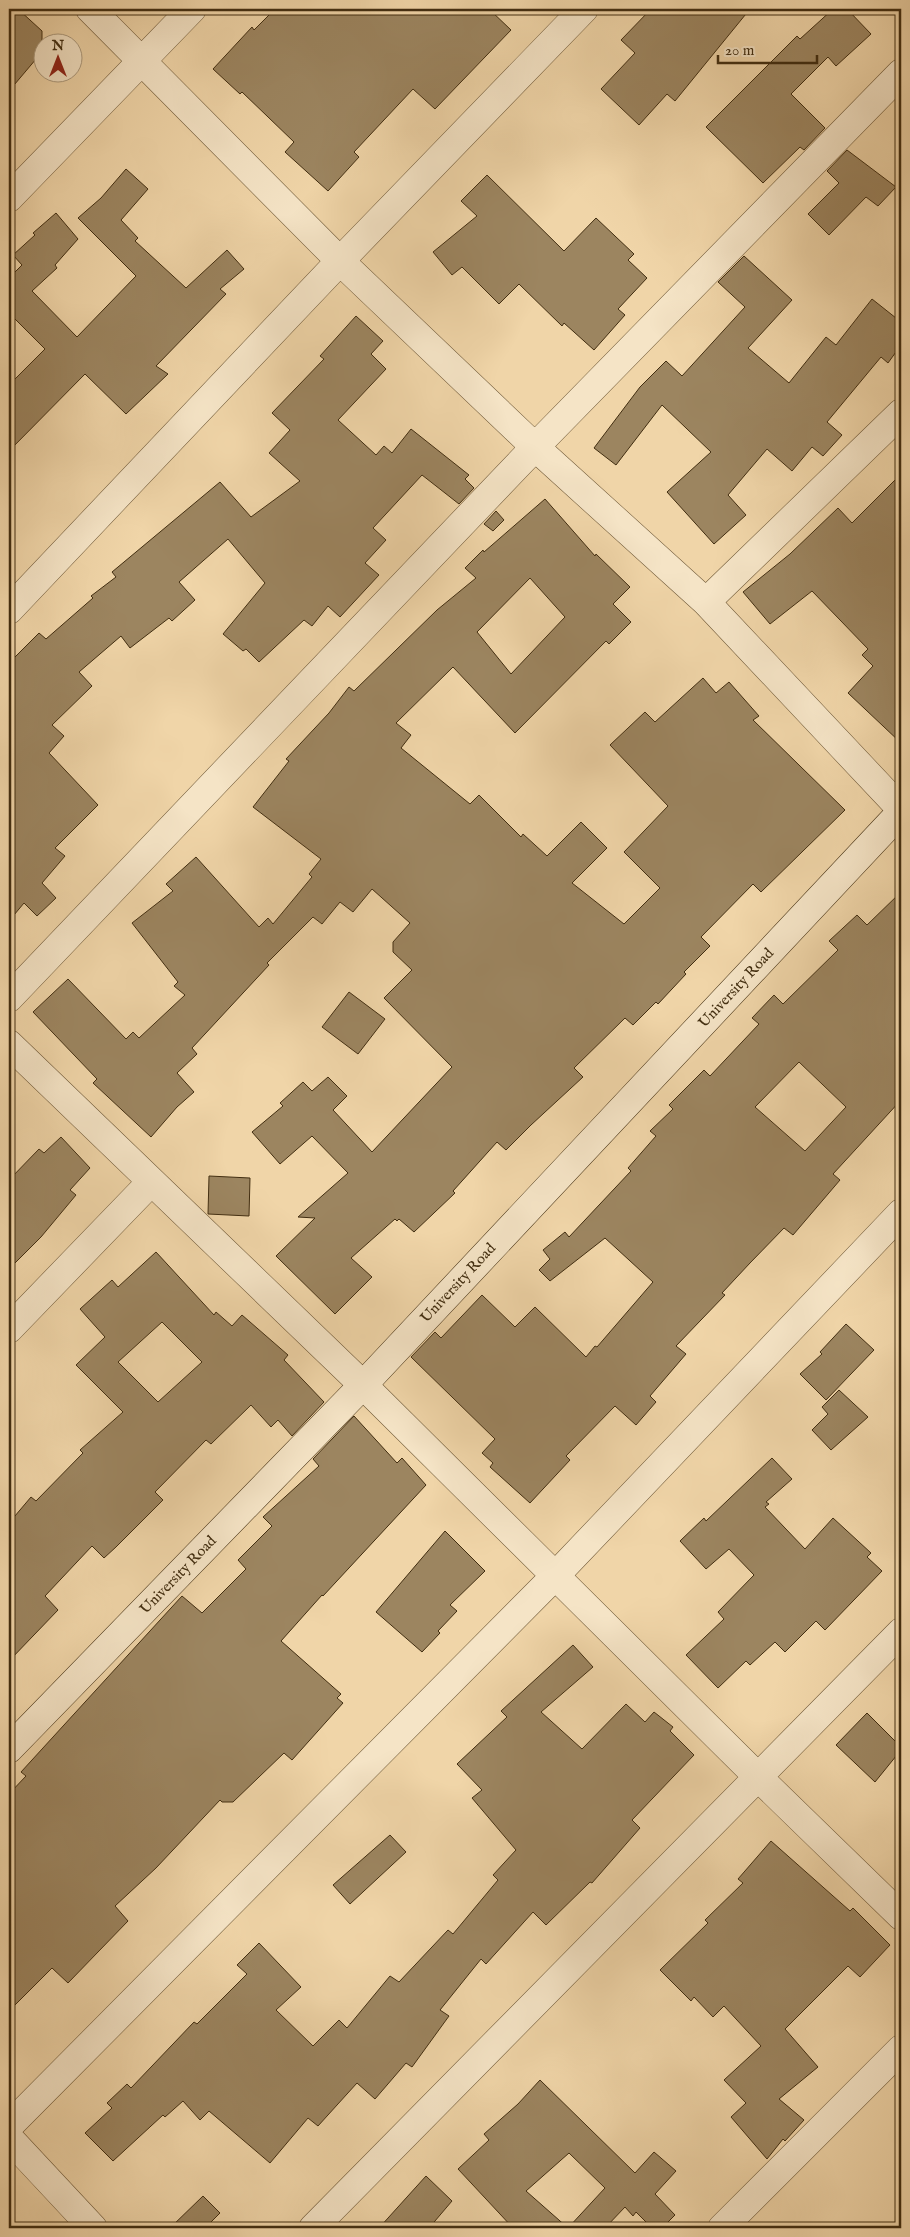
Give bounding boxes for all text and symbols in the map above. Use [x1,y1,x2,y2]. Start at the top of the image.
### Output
north arrow [32,32,82,82]
scale bar [718,32,816,64]
text: N [51,37,64,55]
text: 20 m [725,41,755,60]
street label: University Road [694,943,778,1032]
street label: University Road [416,1238,500,1327]
street label: University Road [136,1531,221,1618]

